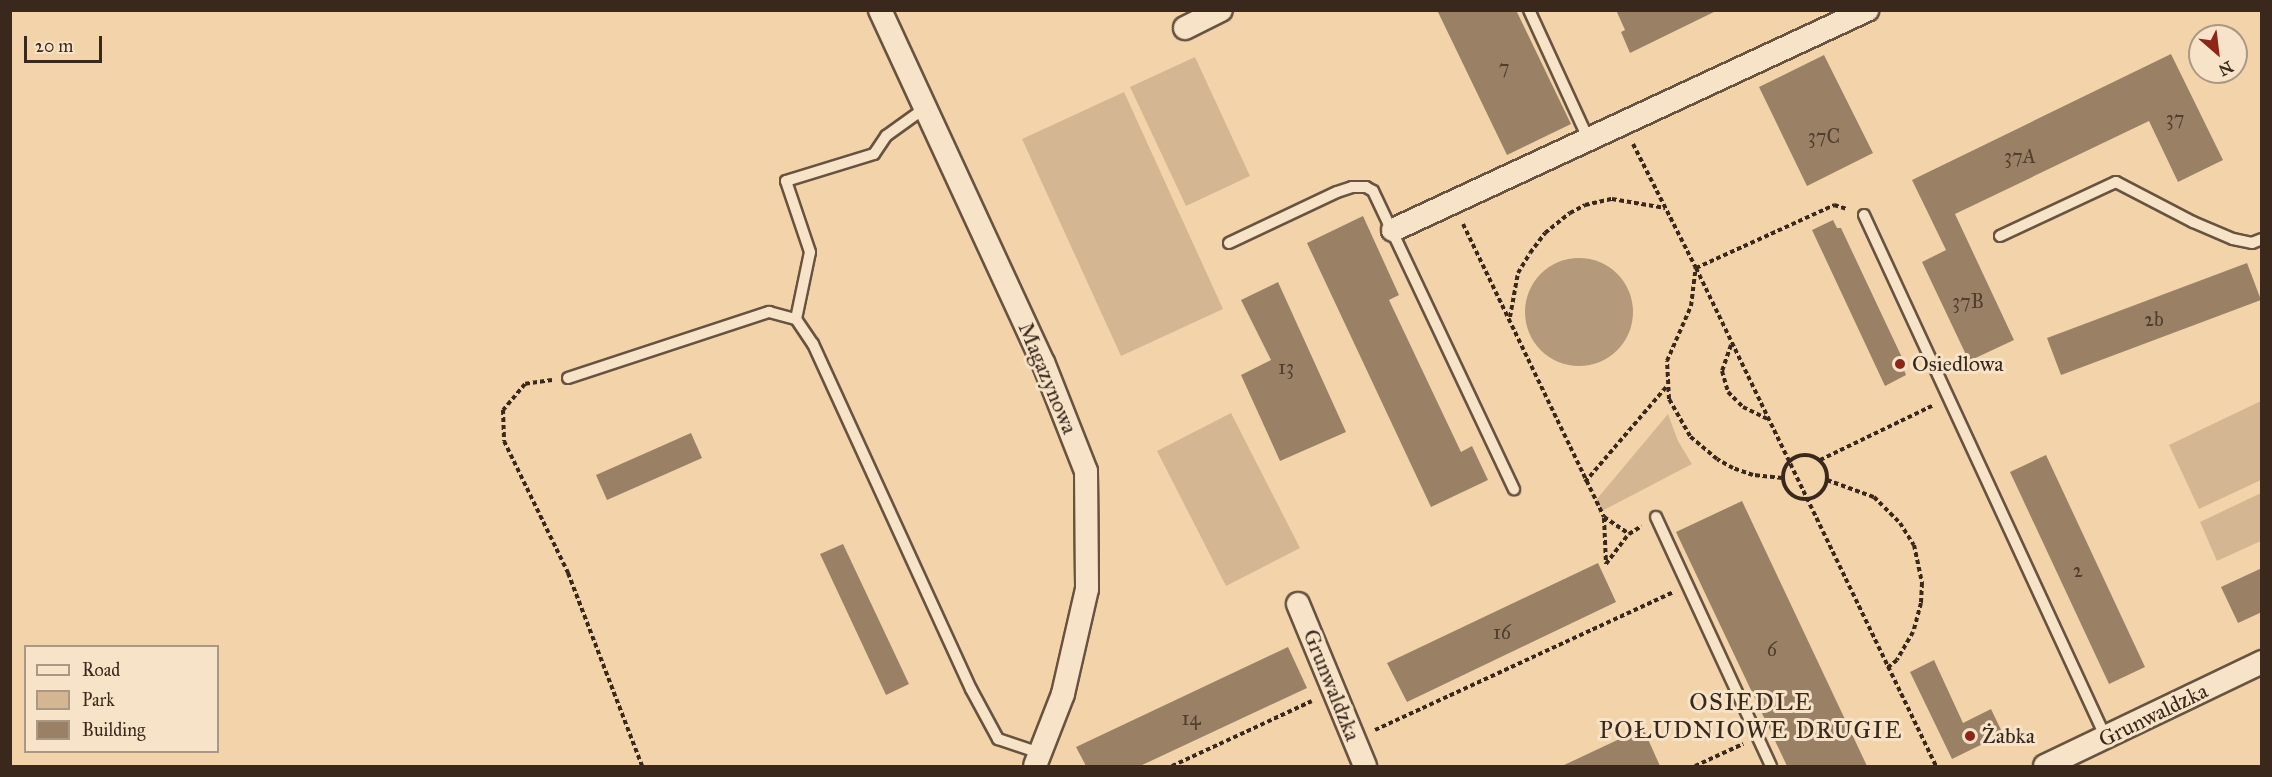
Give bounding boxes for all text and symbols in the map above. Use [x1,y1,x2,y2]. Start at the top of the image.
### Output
scale bar [27,24,105,62]
north arrow [2188,24,2248,84]
text: 20 m [35,35,73,57]
house number: 7 [1499,55,1509,79]
text: N [2215,57,2236,80]
house number: 37 [2166,106,2184,130]
house number: 37C [1808,124,1840,148]
house number: 37A [2004,144,2036,168]
house number: 37B [1952,289,1984,313]
house number: 2b [2144,307,2164,331]
street label: Magazynowa [1013,318,1083,438]
place label: Osiedlowa [1912,351,2004,377]
house number: 13 [1278,355,1294,379]
marker: Osiedlowa [1893,357,1907,371]
house number: 2 [2073,558,2083,582]
house number: 16 [1493,620,1511,644]
street label: Grunwaldzka [1298,625,1366,745]
house number: 6 [1767,637,1777,661]
legend [24,645,219,753]
text: Road [82,659,120,681]
street label: Grunwaldzka [2094,677,2212,753]
text: Park [82,689,115,711]
district label: OSIEDLE POŁUDNIOWE DRUGIE [1599,689,1903,745]
house number: 14 [1181,706,1201,730]
text: Building [82,719,145,741]
place label: Żabka [1982,723,2035,749]
marker: Żabka [1963,729,1977,743]

